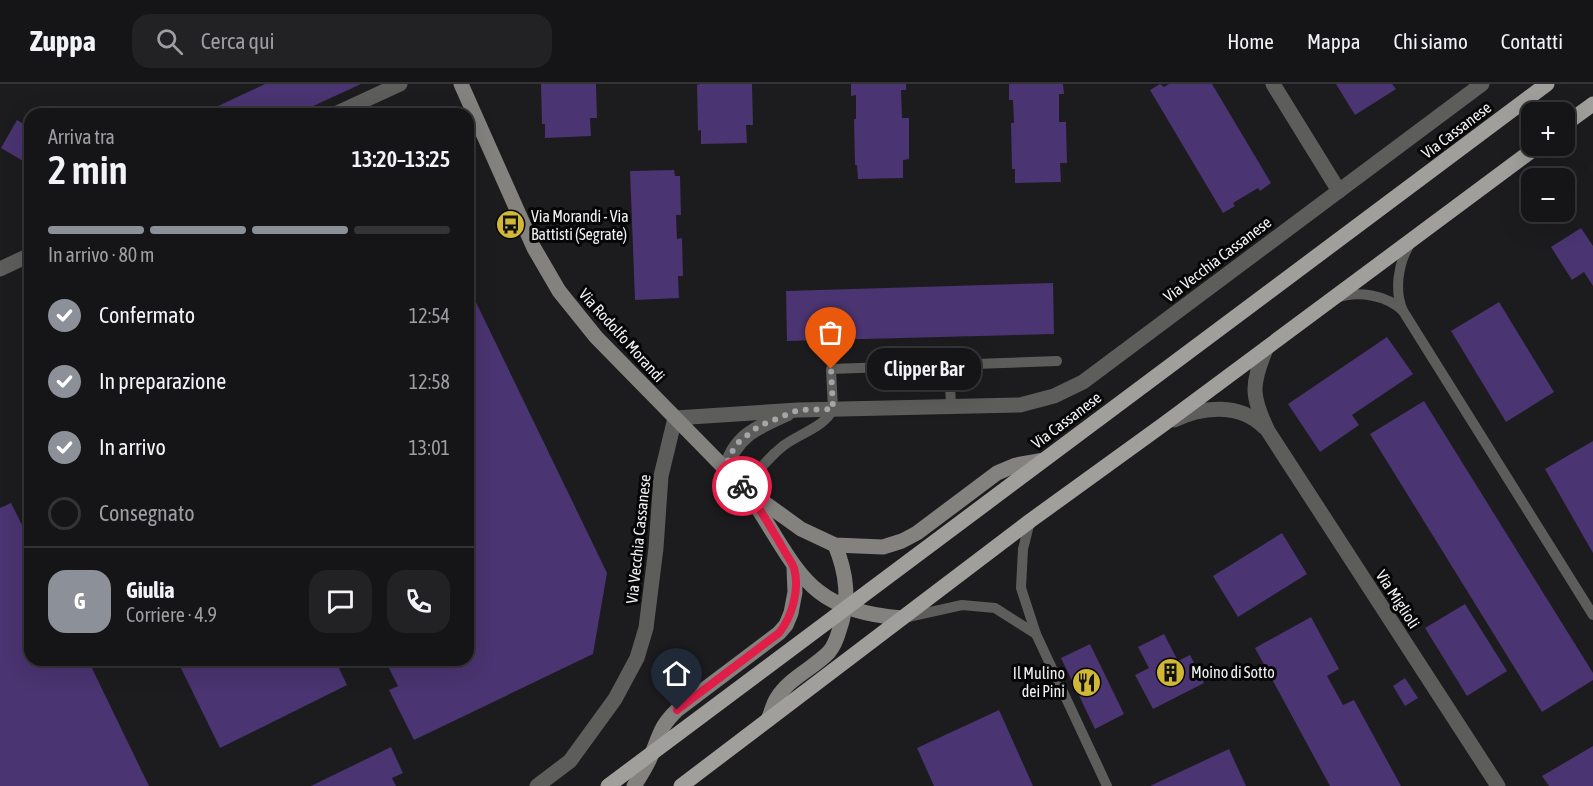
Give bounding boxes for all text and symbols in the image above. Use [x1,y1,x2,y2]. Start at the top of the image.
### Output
search box [132,14,552,68]
text: Zuppa [30,25,96,57]
icon: search [153,25,186,58]
text: Cerca qui [201,28,275,54]
text: Home [1227,29,1274,53]
text: Mappa [1307,29,1360,53]
text: Chi siamo [1393,29,1468,53]
text: Contatti [1501,29,1563,53]
street label: Via Cassanese [1418,98,1494,162]
map controls [1521,102,1575,222]
button: + [1521,102,1575,156]
text: Arriva tra [48,125,115,148]
text: 13:20–13:25 [352,146,450,172]
text: 2 min [48,148,128,192]
button: − [1521,168,1575,222]
place label: Via Morandi - Via Battisti (Segrate) [531,207,629,244]
bus stop icon: Via Morandi - Via Battisti (Segrate) [494,209,526,241]
street label: Via Vecchia Cassanese [1160,213,1274,305]
text: In arrivo · 80 m [48,243,154,266]
street label: Via Rodolfo Morandi [575,285,669,385]
icon: check [48,299,81,332]
text: Confermato [99,302,195,328]
text: 12:54 [409,304,450,327]
pin [805,307,856,369]
icon: bag [814,316,847,349]
callout: Clipper Bar [867,348,981,390]
text: Clipper Bar [884,357,964,380]
icon: check [48,365,81,398]
text: In preparazione [99,368,226,394]
text: 12:58 [409,370,450,393]
street label: Via Cassanese [1028,388,1104,452]
icon: check [48,431,81,464]
text: In arrivo [99,434,166,460]
text: 13:01 [408,436,450,459]
courier [712,456,772,516]
icon: bike [726,470,759,503]
street label: Via Vecchia Cassanese [622,473,654,605]
text: Consegnato [99,500,194,526]
street label: Via Miglioli [1372,567,1423,632]
button: chat [309,570,372,633]
button: phone [387,570,450,633]
text: Giulia [126,577,174,603]
text: G [74,588,85,614]
text: Corriere · 4.9 [126,603,217,626]
pin [651,648,702,710]
building icon: Moino di Sotto [1154,656,1186,688]
icon: home [660,657,693,690]
place label: Moino di Sotto [1191,663,1275,681]
place label: Il Mulino dei Pini [1013,664,1065,700]
restaurant icon: Il Mulino dei Pini [1070,666,1102,698]

